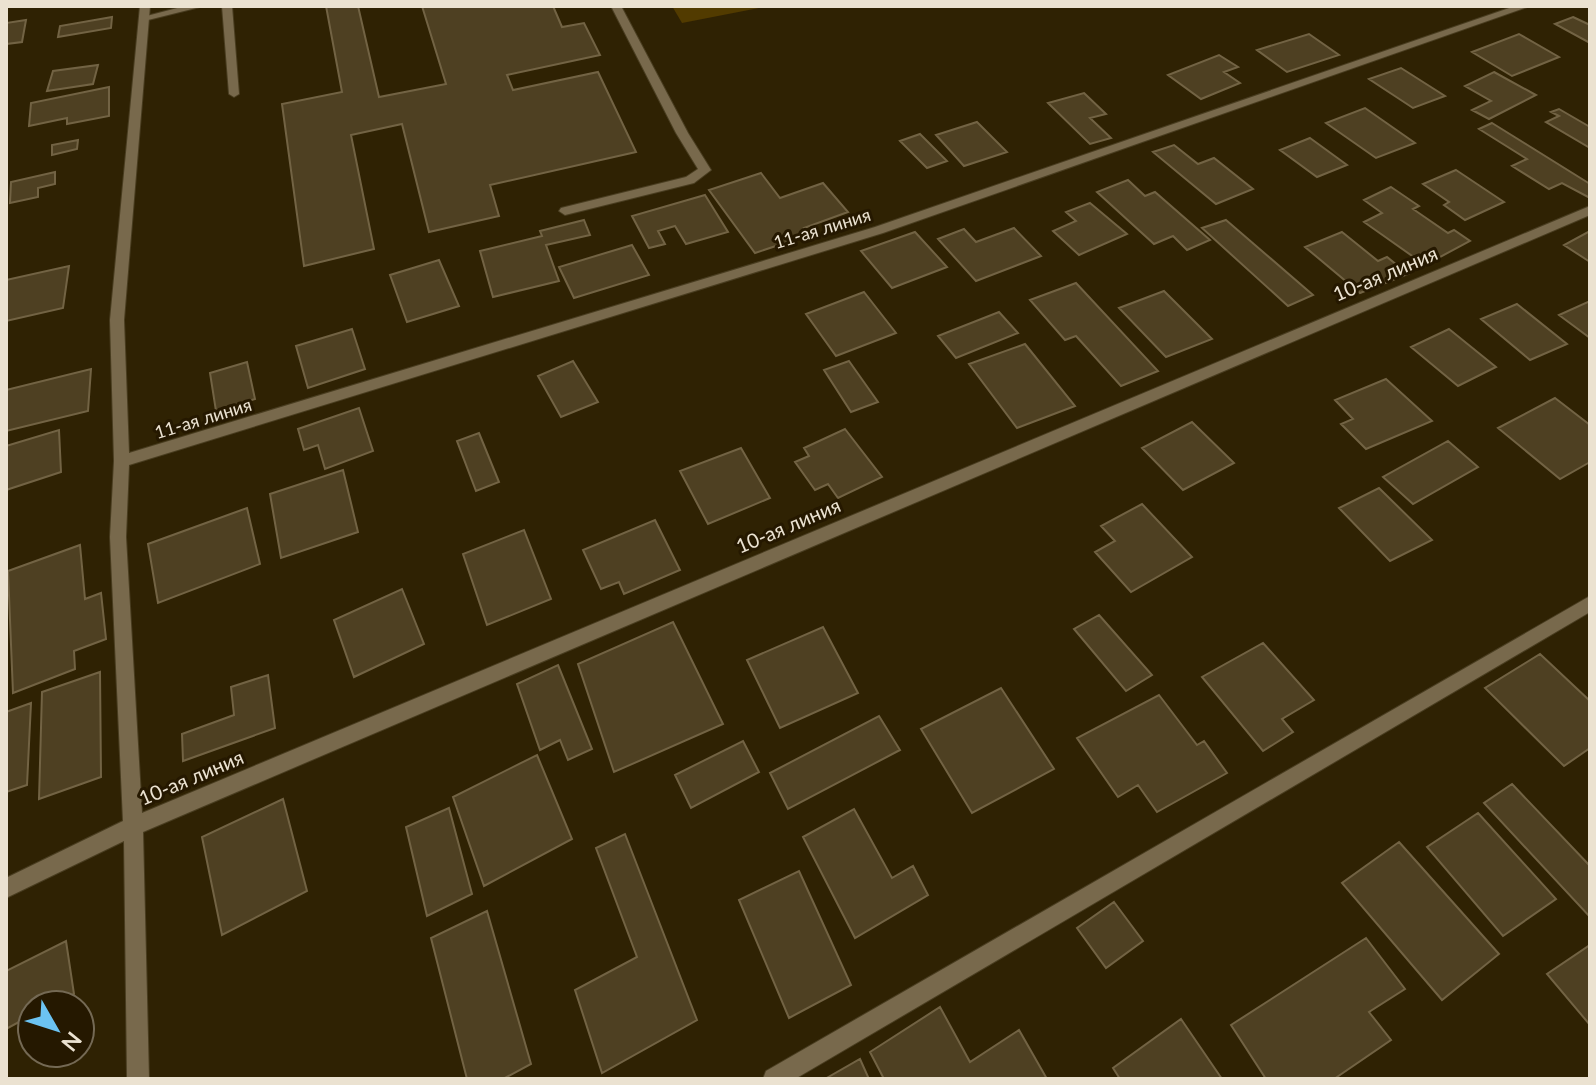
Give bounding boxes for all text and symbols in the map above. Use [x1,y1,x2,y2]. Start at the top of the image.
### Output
street label: 11-ая линия [771,203,873,253]
street label: 10-ая линия [1329,240,1441,306]
street label: 11-ая линия [152,393,254,443]
street label: 10-ая линия [732,492,844,558]
street label: 10-ая линия [135,744,247,810]
north arrow [16,989,96,1069]
text: N [56,1027,88,1057]

